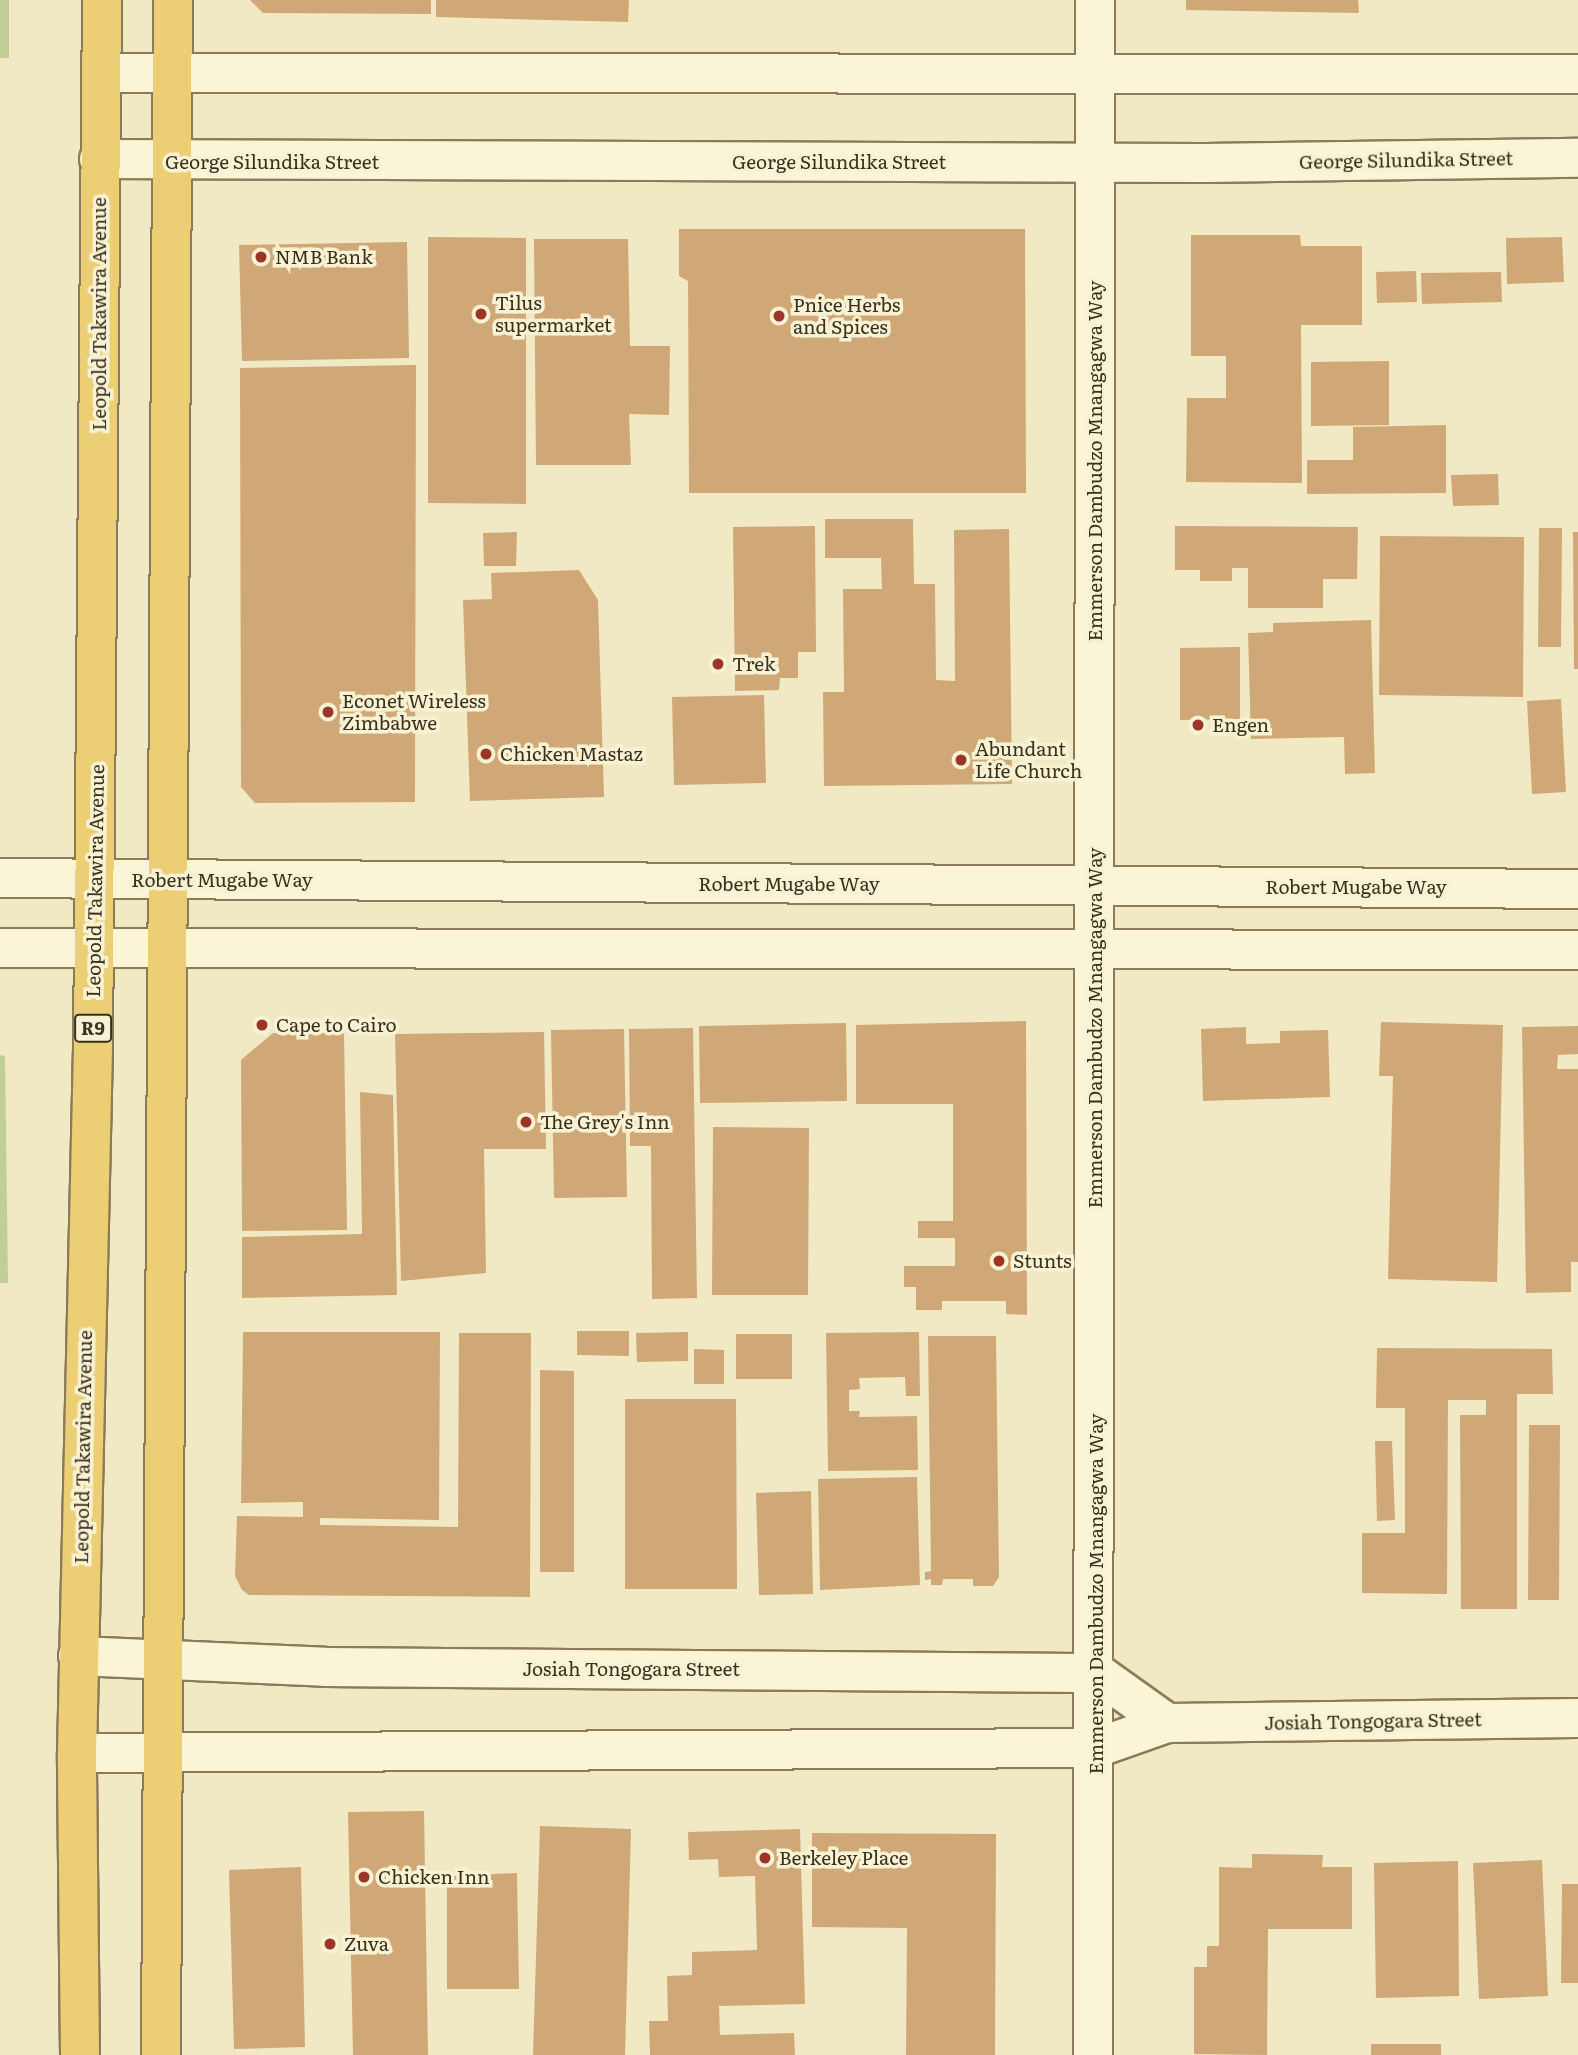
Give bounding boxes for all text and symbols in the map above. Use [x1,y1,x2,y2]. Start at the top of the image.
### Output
street label: George Silundika Street [1299,147,1513,173]
street label: George Silundika Street [165,151,379,173]
street label: George Silundika Street [732,151,946,173]
street label: Leopold Takawira Avenue [88,197,110,431]
place label: NMB Bank [275,246,373,268]
marker: NMB Bank [253,249,269,265]
street label: Emmerson Dambudzo Mnangagwa Way [1084,281,1106,641]
place label: Tilus supermarket [495,292,612,336]
place label: Pnice Herbs and Spices [793,294,900,338]
marker: Tilus supermarket [473,306,489,322]
marker: Pnice Herbs and Spices [771,308,787,324]
place label: Trek [732,653,775,675]
marker: Trek [710,656,726,672]
place label: Econet Wireless Zimbabwe [342,690,486,734]
marker: Econet Wireless Zimbabwe [320,704,336,720]
place label: Engen [1212,714,1269,736]
marker: Engen [1190,717,1206,733]
place label: Abundant Life Church [975,738,1082,782]
place label: Chicken Mastaz [500,743,643,765]
marker: Chicken Mastaz [478,746,494,762]
marker: Abundant Life Church [953,752,969,768]
street label: Leopold Takawira Avenue [82,764,108,998]
street label: Emmerson Dambudzo Mnangagwa Way [1084,848,1106,1208]
street label: Robert Mugabe Way [131,869,313,891]
street label: Robert Mugabe Way [698,873,880,895]
street label: Robert Mugabe Way [1265,876,1447,898]
road number: R9 [74,1014,112,1042]
place label: Cape to Cairo [276,1014,397,1036]
marker: Cape to Cairo [254,1017,270,1033]
place label: The Grey's Inn [540,1111,670,1133]
marker: The Grey's Inn [518,1114,534,1130]
place label: Stunts [1013,1250,1072,1272]
marker: Stunts [991,1253,1007,1269]
street label: Leopold Takawira Avenue [70,1330,96,1564]
street label: Emmerson Dambudzo Mnangagwa Way [1085,1414,1107,1774]
street label: Josiah Tongogara Street [522,1658,740,1680]
street label: Josiah Tongogara Street [1264,1708,1482,1734]
place label: Berkeley Place [779,1847,908,1869]
marker: Berkeley Place [757,1850,773,1866]
place label: Chicken Inn [378,1866,490,1888]
marker: Chicken Inn [356,1869,372,1885]
place label: Zuva [344,1933,389,1955]
marker: Zuva [322,1936,338,1952]

